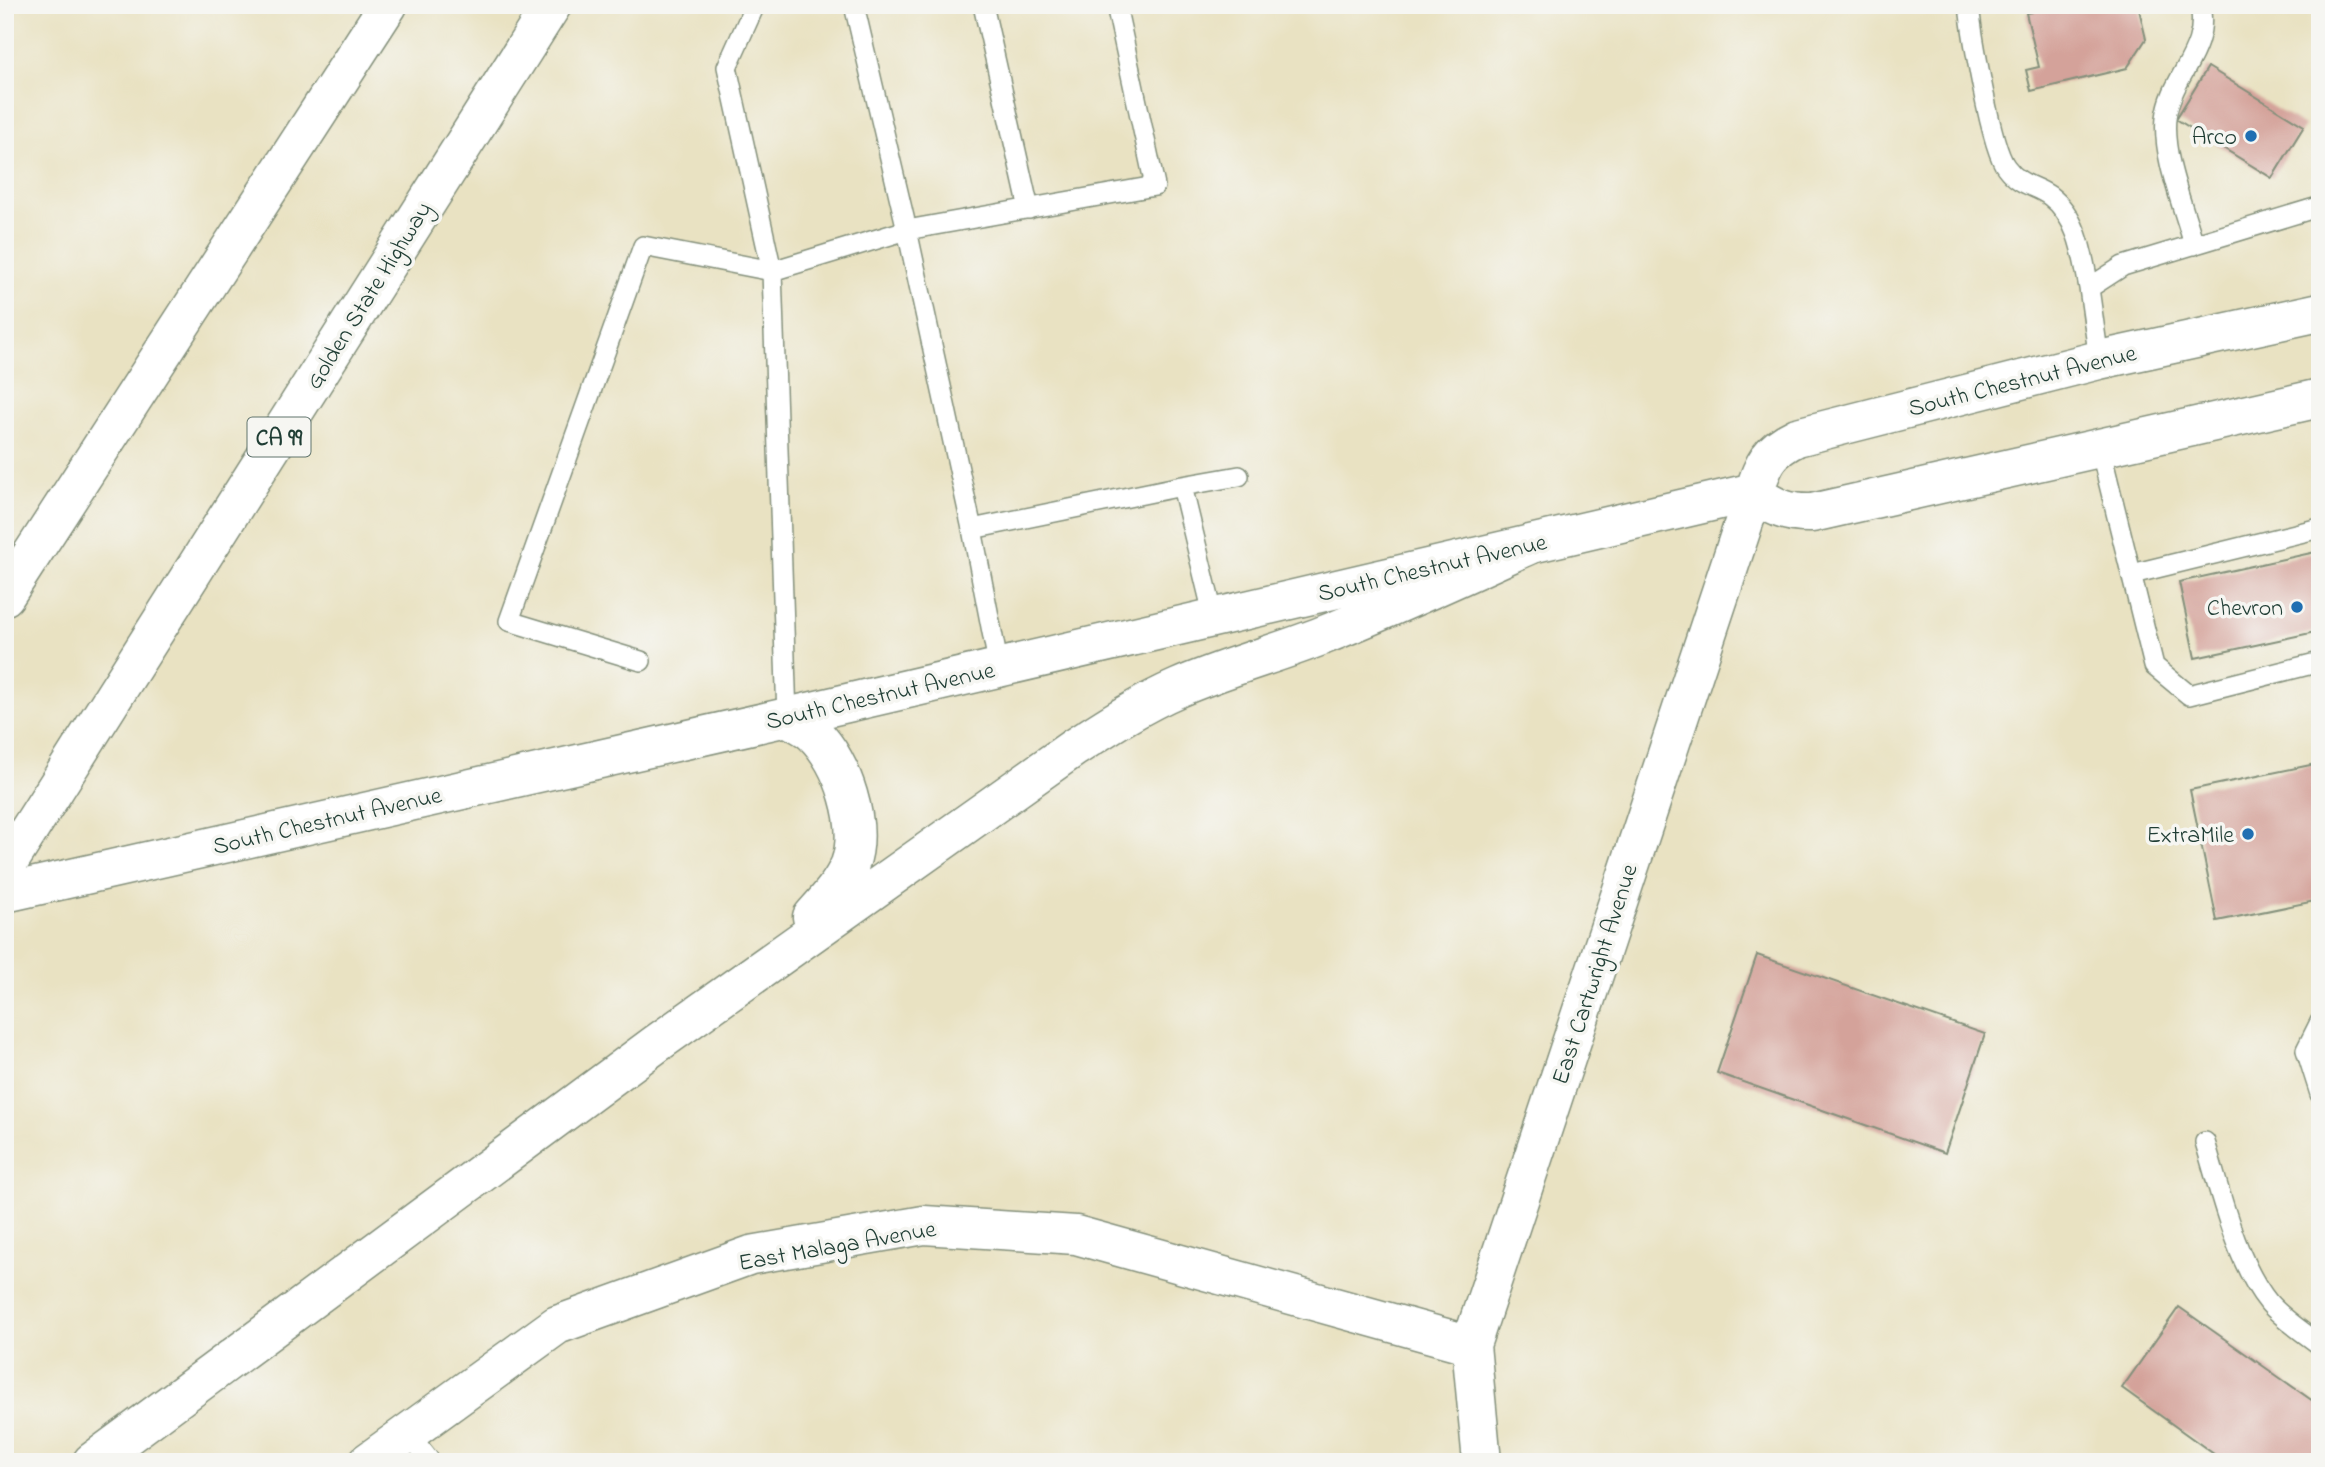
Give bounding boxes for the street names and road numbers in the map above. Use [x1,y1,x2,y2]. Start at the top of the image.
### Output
street label: Golden State Highway [298,196,443,398]
street label: South Chestnut Avenue [1905,337,2141,428]
road number: CA 99 [247,418,310,457]
street label: South Chestnut Avenue [1315,526,1551,613]
street label: South Chestnut Avenue [763,654,999,741]
street label: South Chestnut Avenue [210,779,446,866]
street label: East Cartwright Avenue [1544,860,1649,1090]
street label: East Malaga Avenue [736,1213,939,1282]

